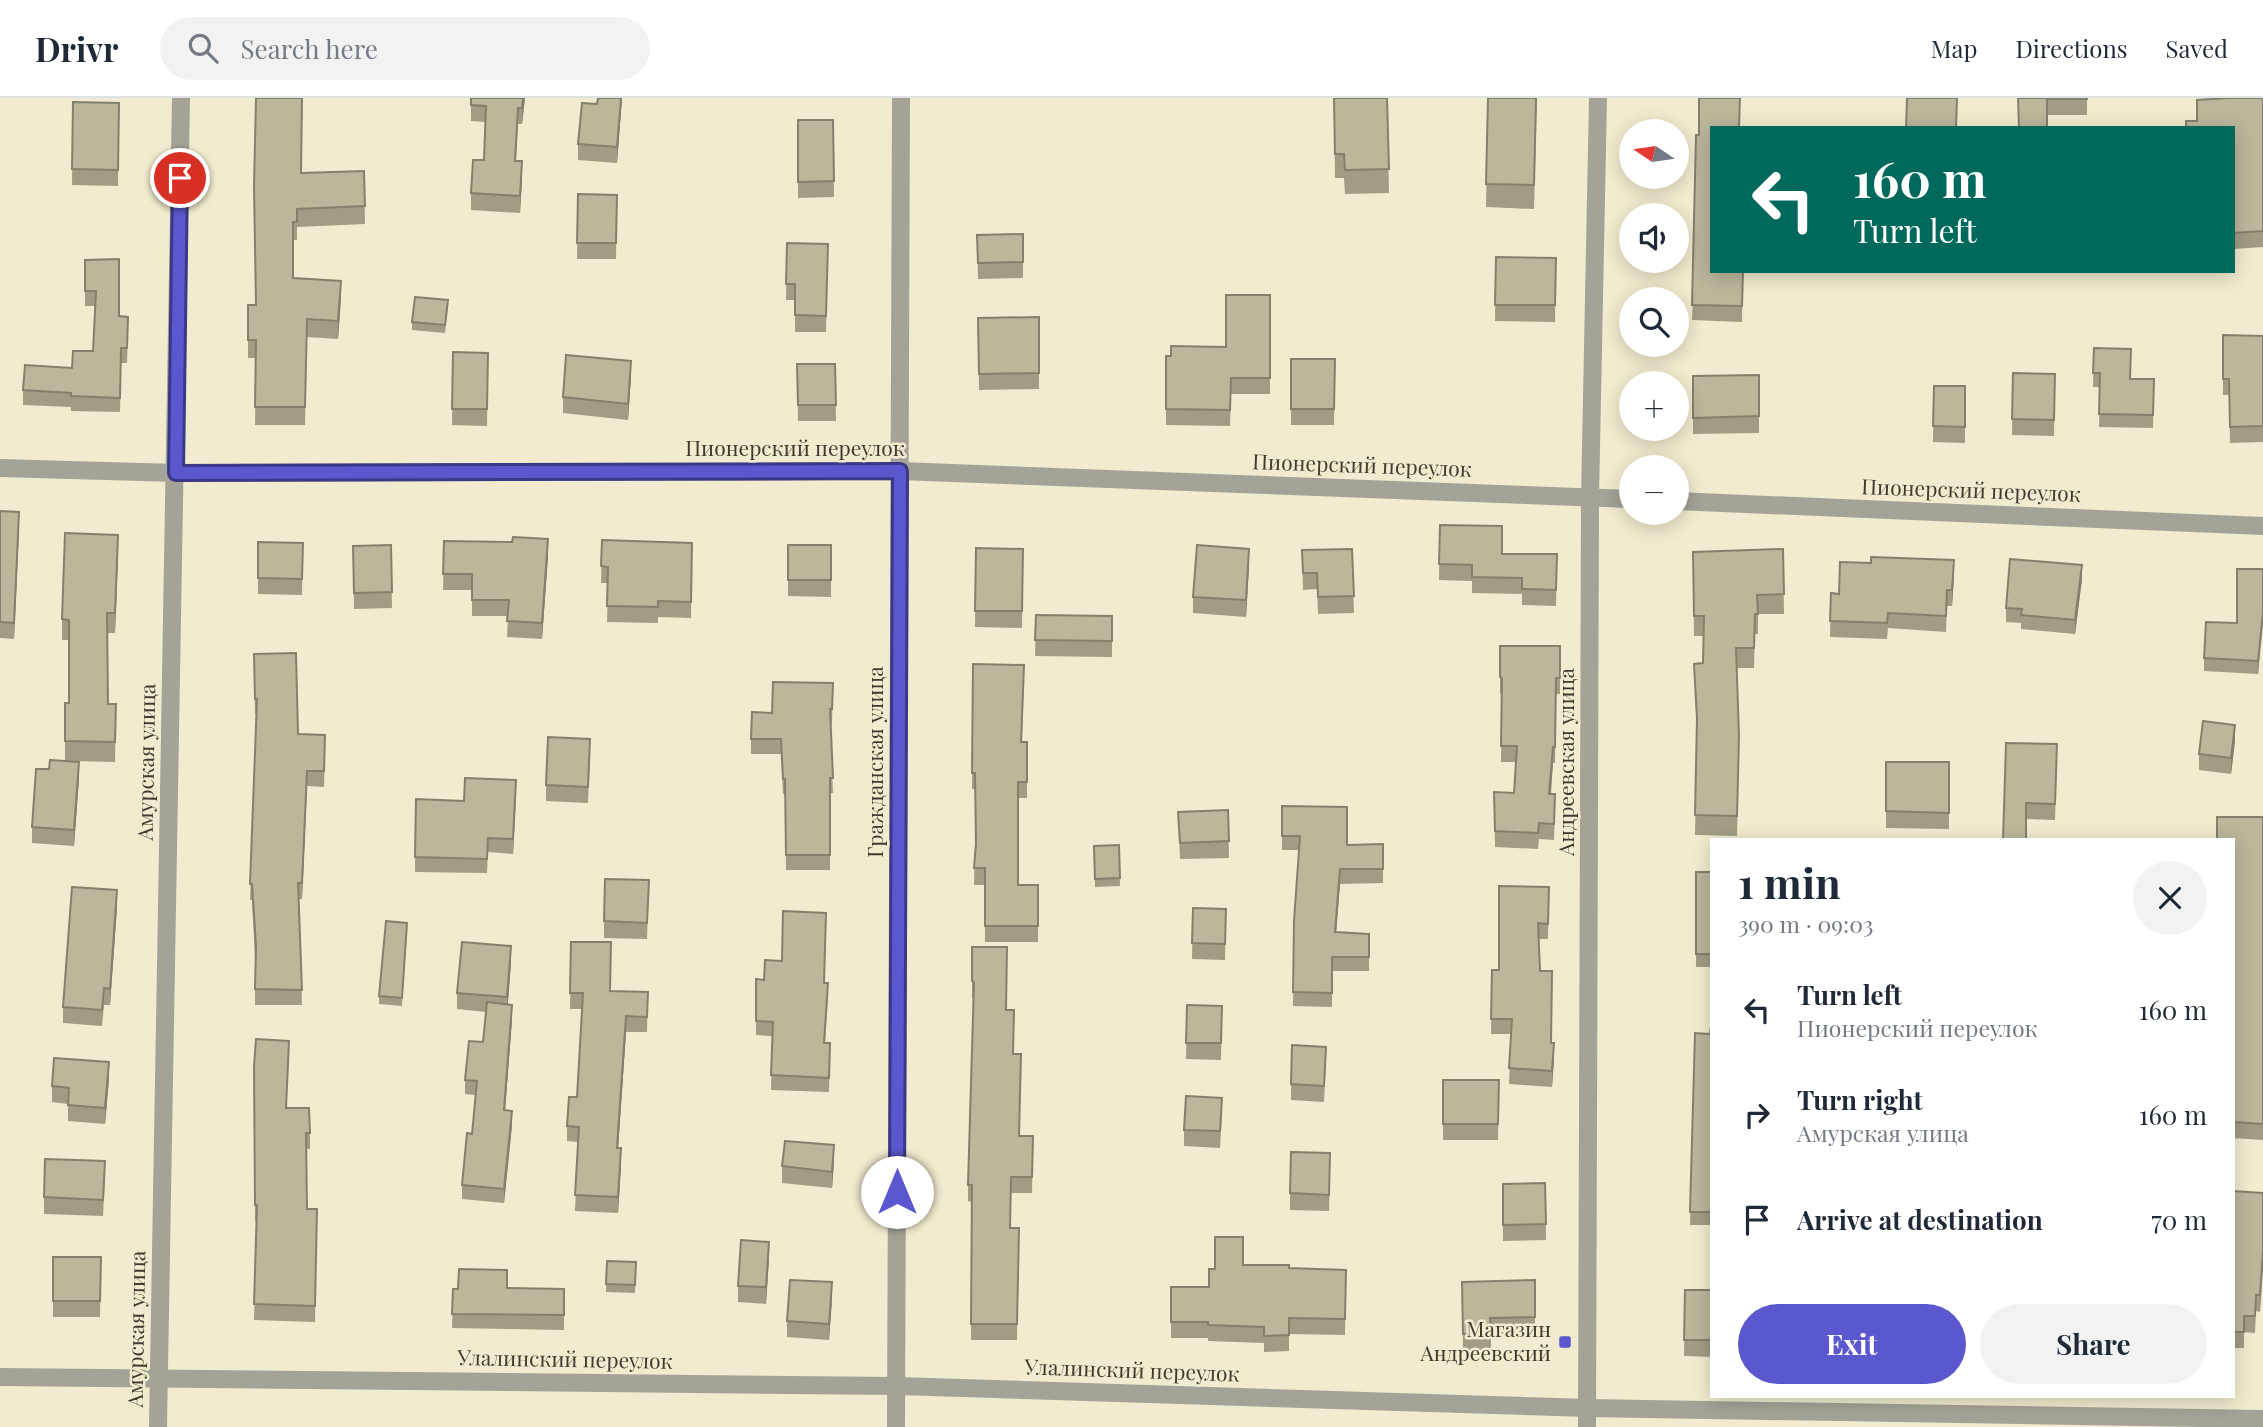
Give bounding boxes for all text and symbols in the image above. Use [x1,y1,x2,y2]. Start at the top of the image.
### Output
search box [160,17,650,80]
text: Drivr [35,26,118,70]
icon: search [184,29,222,67]
text: Search here [240,31,378,66]
text: Map [1931,32,1977,64]
text: Directions [2015,32,2128,64]
text: Saved [2166,32,2228,64]
north arrow [1619,119,1689,189]
map controls [1619,119,1689,525]
text: 160 m [1853,145,1987,210]
pin [150,148,210,208]
icon: left [1738,154,1829,245]
icon: arrive [161,159,199,197]
button: sound [1619,203,1689,273]
text: Turn left [1853,208,1977,251]
button: search [1619,287,1689,357]
button: + [1619,371,1689,441]
street label: Пионерский переулок [685,433,905,461]
street label: Пионерский переулок [1252,446,1472,482]
button: − [1619,455,1689,525]
street label: Пионерский переулок [1861,471,2081,507]
street label: Гражданская улица [860,666,888,858]
street label: Андреевская улица [1551,668,1579,857]
street label: Амурская улица [130,683,160,842]
text: 1 min [1738,854,1841,910]
button: close [2133,861,2207,935]
text: 390 m · 09:03 [1738,908,1873,939]
text: Turn left [1797,977,1902,1012]
icon: left [1738,991,1776,1029]
text: 160 m [2139,992,2207,1027]
text: Пионерский переулок [1797,1012,2038,1043]
text: Turn right [1797,1082,1923,1117]
icon: right [1738,1096,1776,1134]
text: 160 m [2139,1097,2207,1132]
text: Амурская улица [1797,1117,1969,1148]
position arrow [860,1155,934,1229]
icon: arrive [1738,1201,1776,1239]
text: Arrive at destination [1797,1202,2043,1237]
text: 70 m [2151,1202,2207,1237]
street label: Амурская улица [120,1250,150,1409]
button: Exit [1738,1304,1966,1384]
button: Share [1980,1304,2207,1384]
place label: Магазин Андреевский [1420,1314,1551,1366]
marker: Магазин Андреевский [1557,1334,1573,1350]
street label: Улалинский переулок [456,1342,673,1374]
street label: Улалинский переулок [1023,1351,1240,1387]

